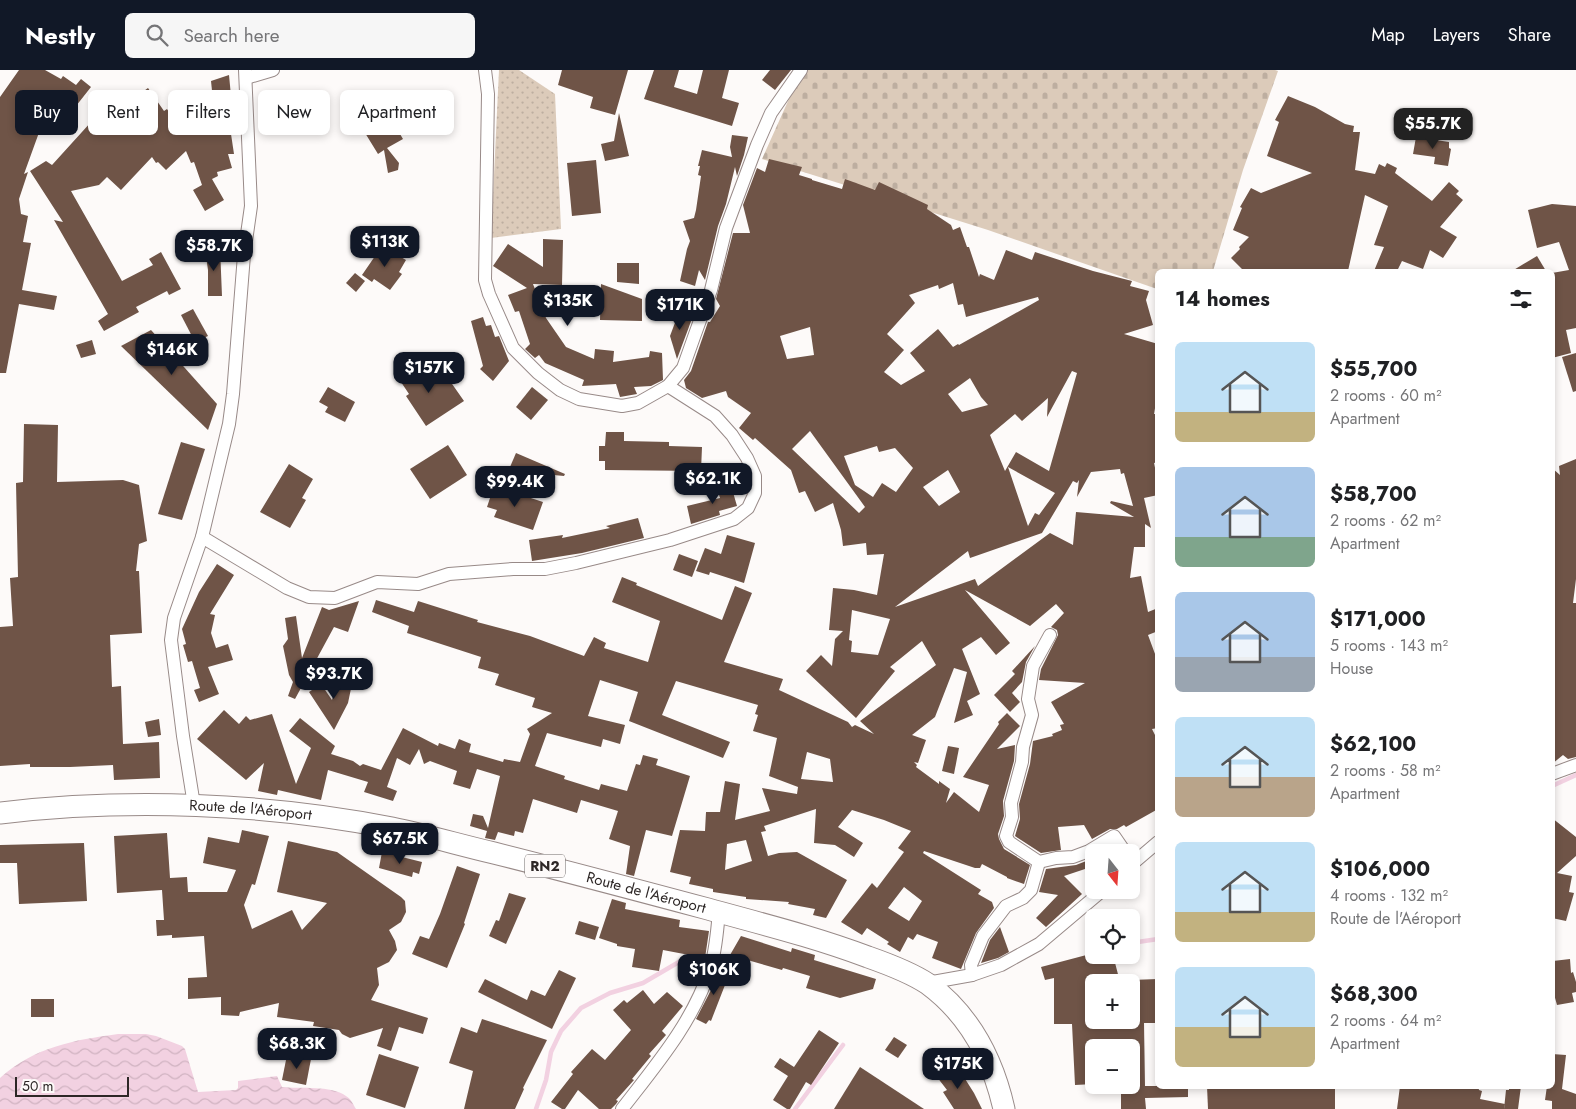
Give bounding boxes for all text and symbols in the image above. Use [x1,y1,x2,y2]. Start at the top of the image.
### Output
search box [125,13,475,58]
text: Nestly [25,18,95,53]
icon: search [143,21,171,49]
text: Search here [183,22,279,49]
text: Map [1371,22,1405,48]
text: Layers [1433,22,1480,48]
text: Share [1508,22,1551,48]
chip: Buy [15,90,78,135]
chip: Rent [88,90,158,135]
chip: Filters [168,90,248,135]
chip: New [258,90,330,135]
chip: Apartment [340,90,454,135]
pin: $55.7K [1392,108,1474,150]
text: $55.7K [1405,112,1461,135]
pin: $113K [350,226,420,268]
pin: $58.7K [173,230,255,272]
text: $113K [361,230,409,253]
text: $58.7K [186,234,242,257]
pin: $135K [533,284,603,327]
text: 14 homes [1175,284,1270,314]
icon: filters [1507,285,1535,313]
pin: $171K [645,288,715,331]
text: $135K [543,289,593,312]
text: $171K [656,293,704,316]
pin: $146K [137,334,207,376]
text: $146K [146,338,198,361]
pin: $157K [394,352,464,394]
text: $55,700 [1330,354,1417,384]
text: $157K [404,356,454,379]
icon: home [1215,362,1275,422]
text: 2 rooms · 60 m² [1330,384,1442,407]
text: Apartment [1330,407,1400,430]
pin: $62.1K [672,462,754,505]
pin: $99.4K [474,466,556,508]
text: $62.1K [685,467,741,490]
text: $99.4K [486,470,544,493]
text: $58,700 [1330,479,1417,509]
icon: home [1215,487,1275,547]
text: 2 rooms · 62 m² [1330,509,1441,532]
text: Apartment [1330,532,1400,555]
text: $171,000 [1330,604,1426,634]
icon: home [1215,612,1275,672]
text: 5 rooms · 143 m² [1330,634,1448,657]
text: House [1330,657,1373,680]
pin: $93.7K [293,658,375,700]
text: $93.7K [306,662,362,685]
text: $62,100 [1330,729,1416,759]
icon: home [1215,737,1275,797]
text: 2 rooms · 58 m² [1330,759,1441,782]
text: Apartment [1330,782,1400,805]
street label: Route de l'Aéroport [189,794,314,826]
pin: $67.5K [359,822,441,865]
text: $67.5K [372,827,428,850]
north arrow [1085,844,1140,899]
map controls [1085,844,1140,1094]
road number: RN2 [525,854,565,878]
text: $106,000 [1330,854,1430,884]
icon: home [1215,862,1275,922]
street label: Route de l'Aéroport [584,866,709,919]
text: 4 rooms · 132 m² [1330,884,1448,907]
text: Route de l'Aéroport [1330,907,1461,930]
button: locate [1085,909,1140,964]
pin: $106K [679,954,749,996]
text: $106K [689,958,739,981]
button: + [1085,974,1140,1029]
text: $68,300 [1330,979,1418,1009]
icon: home [1215,987,1275,1047]
text: 2 rooms · 64 m² [1330,1009,1441,1032]
pin: $68.3K [256,1028,338,1070]
text: $68.3K [269,1032,325,1055]
text: Apartment [1330,1032,1400,1055]
button: − [1085,1039,1140,1094]
pin: $175K [923,1048,993,1090]
text: $175K [933,1052,983,1075]
scale bar [15,1074,129,1097]
text: 50 m [22,1076,53,1096]

